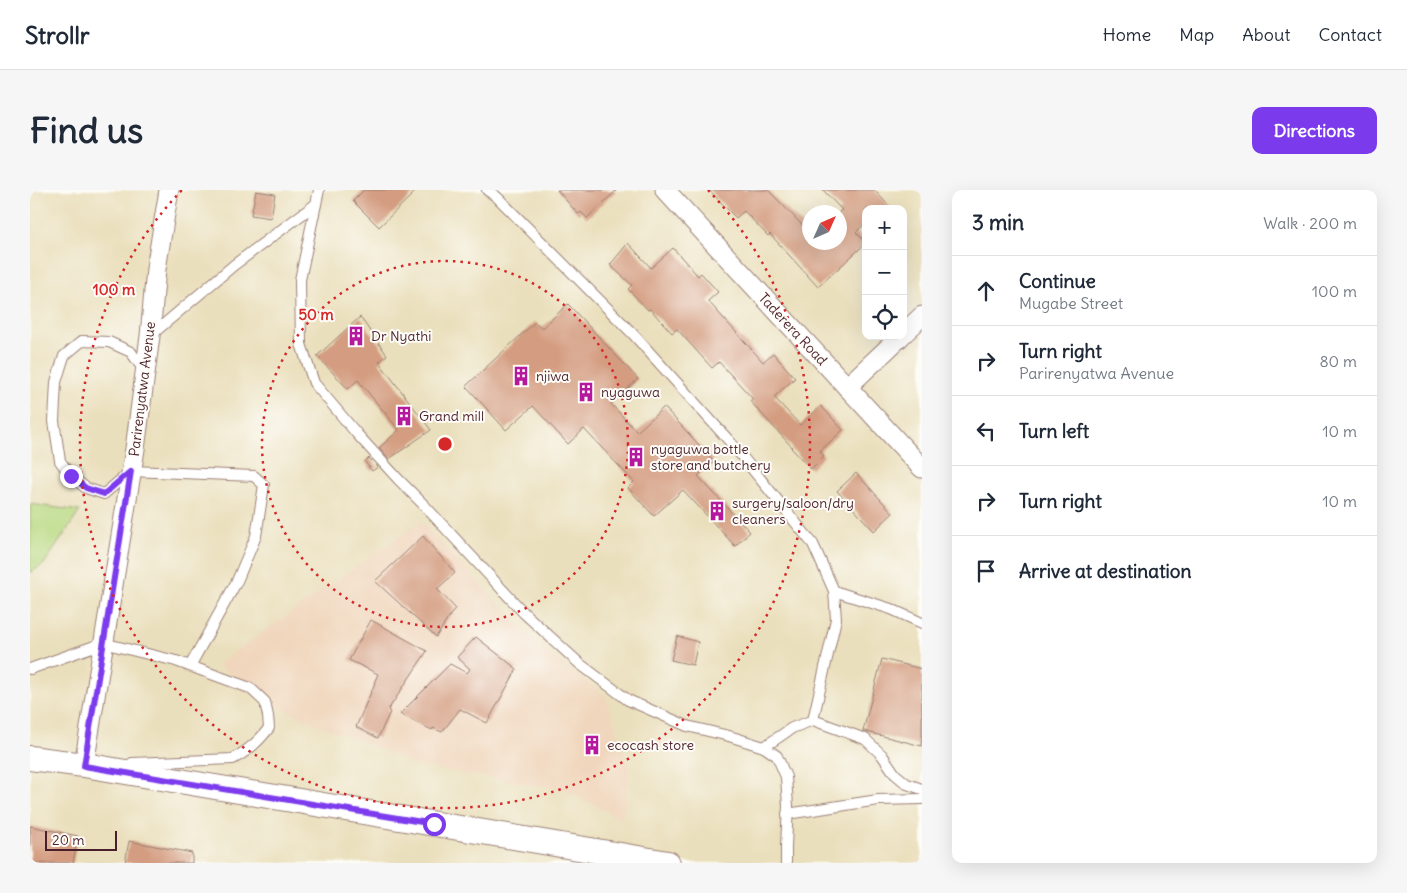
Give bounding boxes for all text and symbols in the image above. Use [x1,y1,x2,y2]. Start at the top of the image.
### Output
text: Strollr [25,20,90,50]
text: Home [1103,23,1151,46]
text: Map [1179,23,1214,46]
text: About [1242,23,1290,46]
text: Contact [1318,23,1382,46]
button: Directions [1252,107,1377,154]
text: Find us [30,108,143,152]
north arrow [802,205,847,250]
map controls [862,205,907,340]
button: + [862,205,907,250]
text: 3 min [972,209,1024,236]
text: Walk · 200 m [1263,213,1357,233]
button: − [862,250,907,295]
text: Continue [1019,269,1096,293]
icon: ahead [972,277,1000,305]
text: 100 m [93,280,135,299]
text: 100 m [1312,281,1357,301]
street label: Taderera Road [755,289,831,369]
text: Mugabe Street [1019,293,1123,313]
button: locate [862,295,907,340]
text: 50 m [298,305,334,324]
street label: Parirenyatwa Avenue [125,321,159,457]
building icon: Dr Nyathi [345,325,367,347]
place label: Dr Nyathi [371,327,431,345]
text: Turn right [1019,339,1102,363]
icon: right [972,347,1000,375]
text: 80 m [1319,351,1357,371]
text: Parirenyatwa Avenue [1019,363,1174,383]
building icon: njiwa [510,365,532,387]
place label: njiwa [536,367,569,385]
building icon: nyaguwa [575,381,597,403]
place label: nyaguwa [601,383,660,401]
building icon: Grand mill [393,405,415,427]
place label: Grand mill [419,407,484,425]
icon: left [972,417,1000,445]
text: Turn left [1019,419,1089,443]
text: 10 m [1322,421,1357,441]
centre of rings [436,435,454,453]
place label: nyaguwa bottle store and butchery [651,440,771,474]
building icon: nyaguwa bottle store and butchery [625,446,647,468]
route end [60,465,83,488]
icon: right [972,487,1000,515]
text: Turn right [1019,489,1102,513]
text: 10 m [1322,491,1357,511]
place label: surgery/saloon/dry cleaners [732,494,854,528]
building icon: surgery/saloon/dry cleaners [706,500,728,522]
icon: arrive [972,557,1000,585]
text: Arrive at destination [1019,559,1192,583]
building icon: ecocash store [581,734,603,756]
place label: ecocash store [607,736,694,754]
route start [423,813,446,836]
scale bar [45,828,118,851]
text: 20 m [52,831,85,849]

